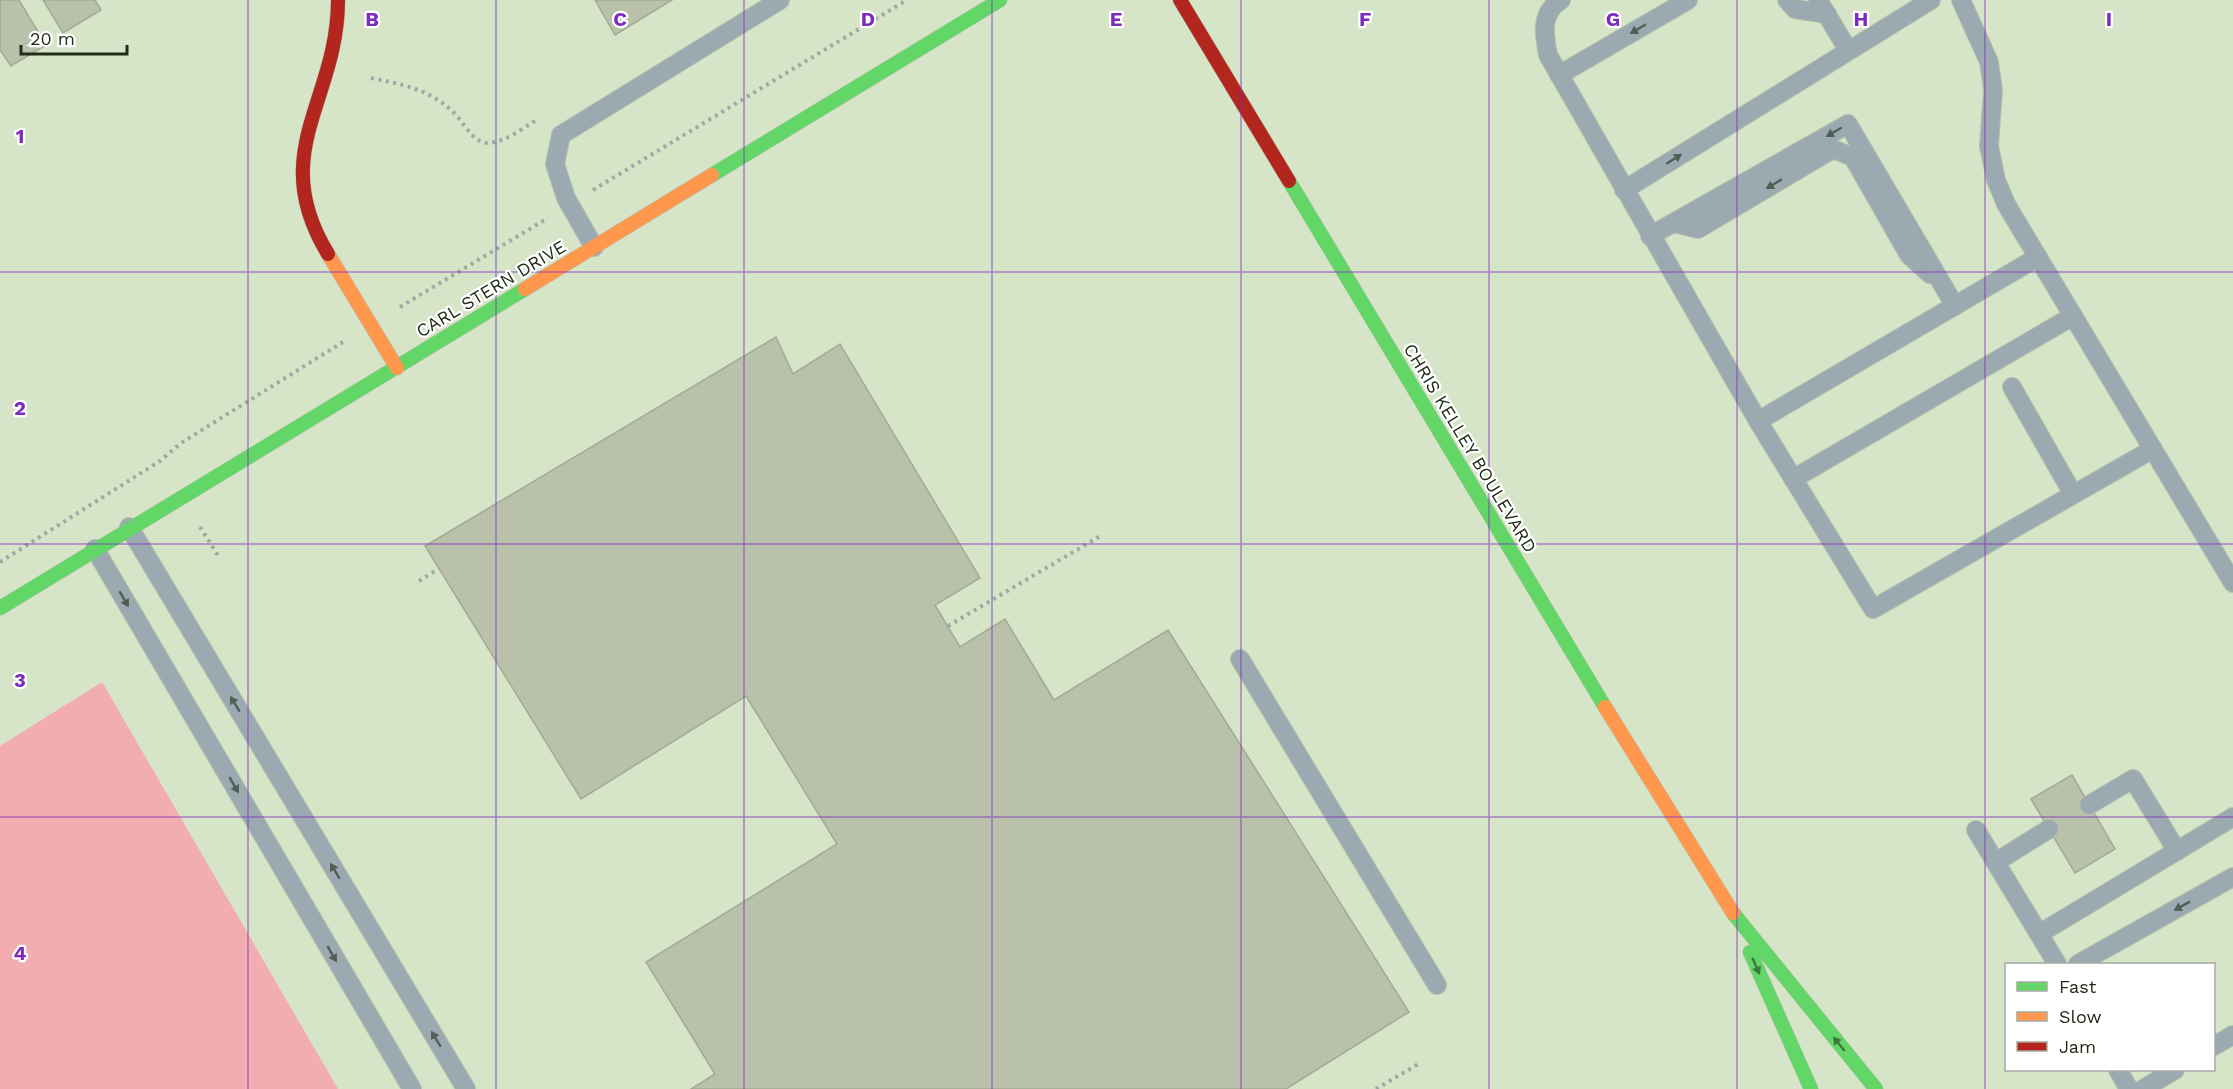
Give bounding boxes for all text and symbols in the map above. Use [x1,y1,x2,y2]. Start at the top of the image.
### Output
text: B [365,7,379,31]
text: C [613,7,627,31]
text: D [861,7,875,31]
text: E [1110,7,1122,31]
text: F [1359,7,1371,31]
text: G [1606,7,1620,31]
text: H [1854,7,1868,31]
text: I [2106,7,2112,31]
scale bar [21,18,128,56]
one-way arrow [1630,24,1646,35]
text: 20 m [30,28,75,49]
text: 1 [16,124,24,148]
one-way arrow [1826,126,1842,137]
one-way arrow [1666,154,1682,165]
one-way arrow [1765,179,1782,189]
street label: CARL STERN DRIVE [412,236,569,342]
street label: CHRIS KELLEY BOULEVARD [1400,339,1541,556]
text: 2 [14,396,26,420]
one-way arrow [119,591,130,607]
text: 3 [14,668,26,692]
one-way arrow [230,696,241,712]
one-way arrow [228,777,238,794]
one-way arrow [331,863,341,880]
one-way arrow [2173,901,2190,911]
text: 4 [14,941,27,965]
one-way arrow [327,946,338,962]
one-way arrow [1751,957,1761,975]
legend [2005,963,2215,1071]
text: Fast [2059,976,2097,997]
text: Slow [2059,1006,2102,1027]
one-way arrow [430,1031,441,1047]
one-way arrow [1833,1036,1845,1051]
text: Jam [2059,1036,2096,1057]

